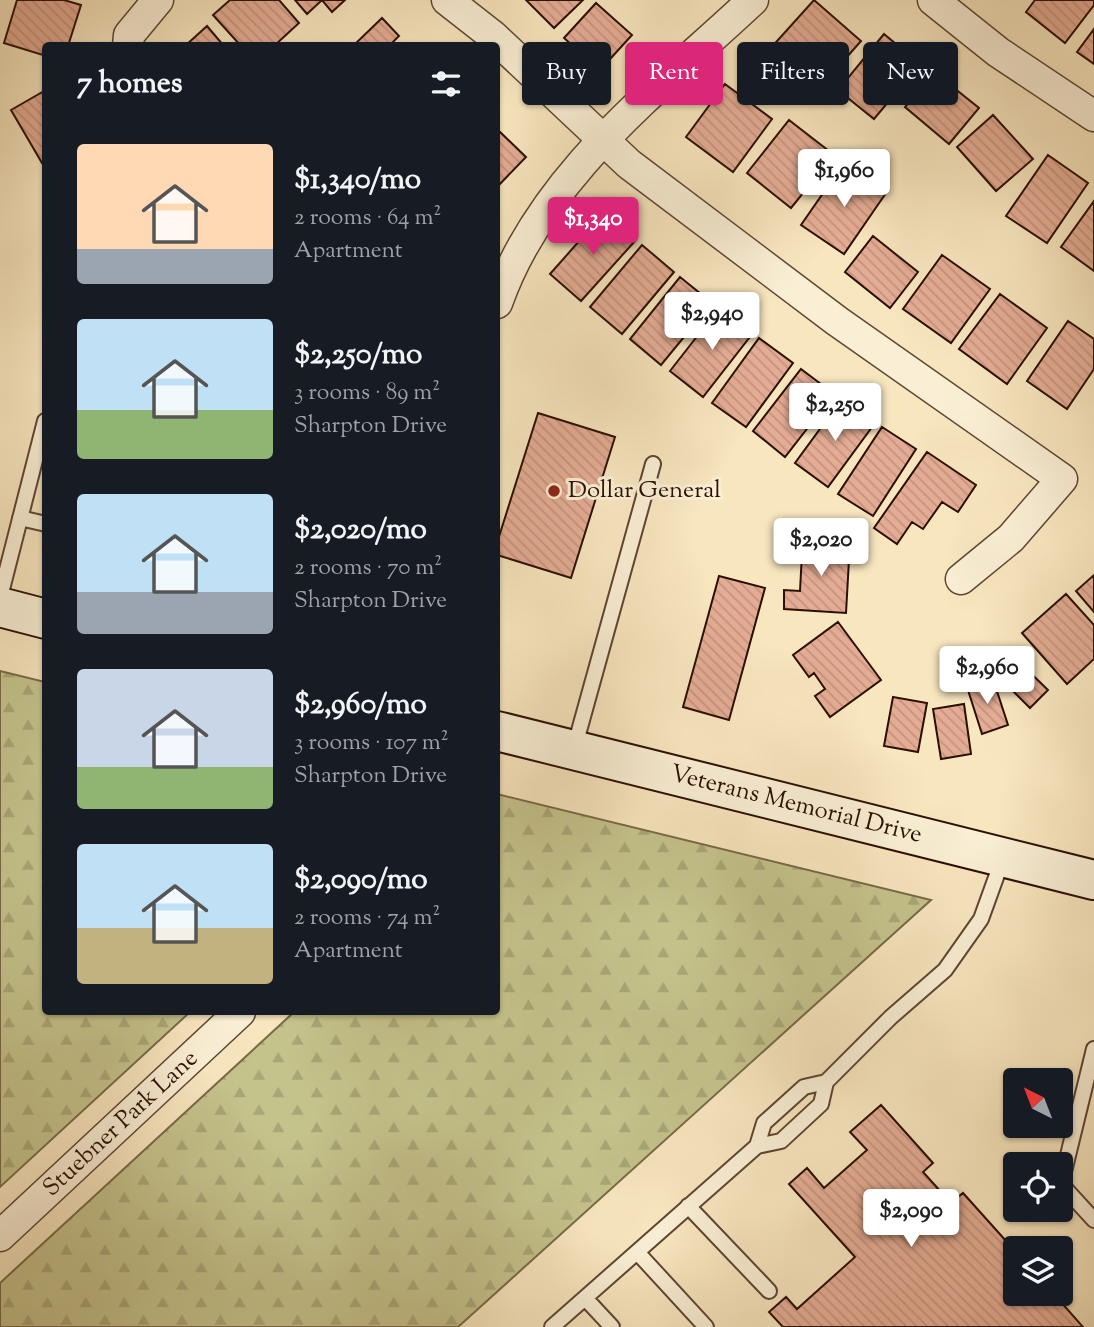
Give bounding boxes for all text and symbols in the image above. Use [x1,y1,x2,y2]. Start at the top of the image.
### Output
chip: Buy [522,42,611,105]
chip: Rent [625,42,723,105]
chip: Filters [737,42,849,105]
chip: New [863,42,958,105]
text: 7 homes [77,63,182,106]
icon: filters [427,65,465,103]
pin: $1,960 [787,150,901,209]
text: $1,960 [814,155,874,188]
text: $1,340/mo [294,159,421,202]
icon: home [133,172,217,256]
pin: $1,340 [536,198,650,257]
text: 2 rooms · 64 m² [294,202,441,235]
text: $1,340 [564,203,622,236]
text: Apartment [294,235,403,268]
pin: $2,940 [655,292,769,352]
text: $2,940 [680,298,744,331]
text: $2,250/mo [294,334,422,377]
icon: home [133,347,217,431]
text: 3 rooms · 89 m² [294,377,440,410]
pin: $2,250 [778,384,892,443]
text: $2,250 [805,389,865,422]
text: Sharpton Drive [294,410,447,443]
place label: Dollar General [568,474,721,508]
marker: Dollar General [546,483,562,499]
text: $2,020/mo [294,509,427,552]
pin: $2,020 [764,518,878,578]
icon: home [133,522,217,606]
text: $2,020 [790,524,852,557]
text: 2 rooms · 70 m² [294,552,442,585]
text: Sharpton Drive [294,585,447,618]
pin: $2,960 [930,646,1044,706]
text: $2,960 [955,652,1019,685]
text: $2,960/mo [294,684,427,727]
icon: home [133,697,217,781]
text: 3 rooms · 107 m² [294,727,449,760]
street label: Veterans Memorial Drive [667,757,925,853]
text: Sharpton Drive [294,760,447,793]
text: $2,090/mo [294,859,428,902]
icon: home [133,872,217,956]
text: 2 rooms · 74 m² [294,902,440,935]
text: Apartment [294,935,403,968]
street label: Stuebner Park Lane [36,1043,206,1205]
north arrow [1003,1068,1073,1138]
map controls [1003,1068,1073,1306]
button: locate [1003,1152,1073,1222]
pin: $2,090 [854,1190,968,1249]
text: $2,090 [879,1195,943,1228]
button: layers [1003,1236,1073,1306]

